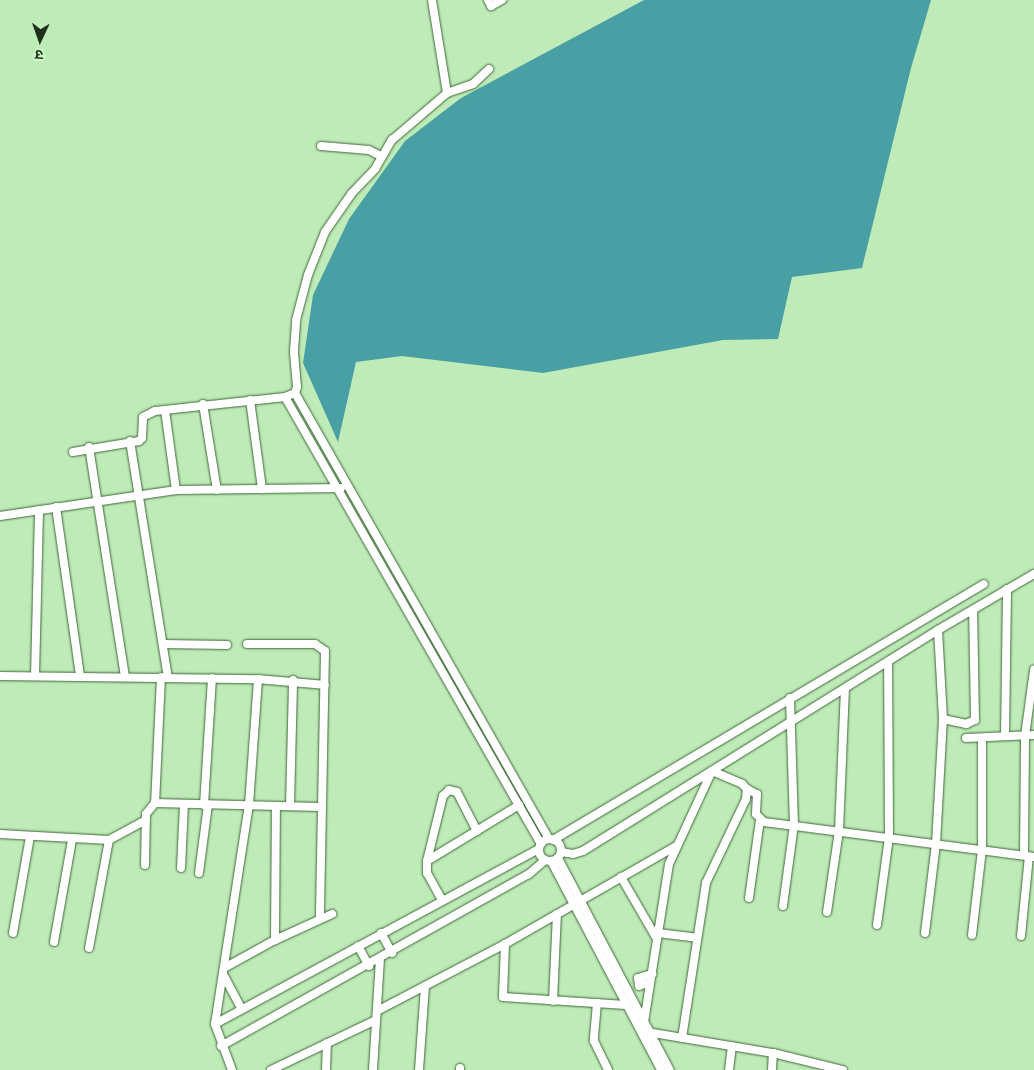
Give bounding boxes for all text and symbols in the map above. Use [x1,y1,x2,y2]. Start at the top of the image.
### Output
north arrow [15,15,65,65]
text: उ [35,47,44,63]

